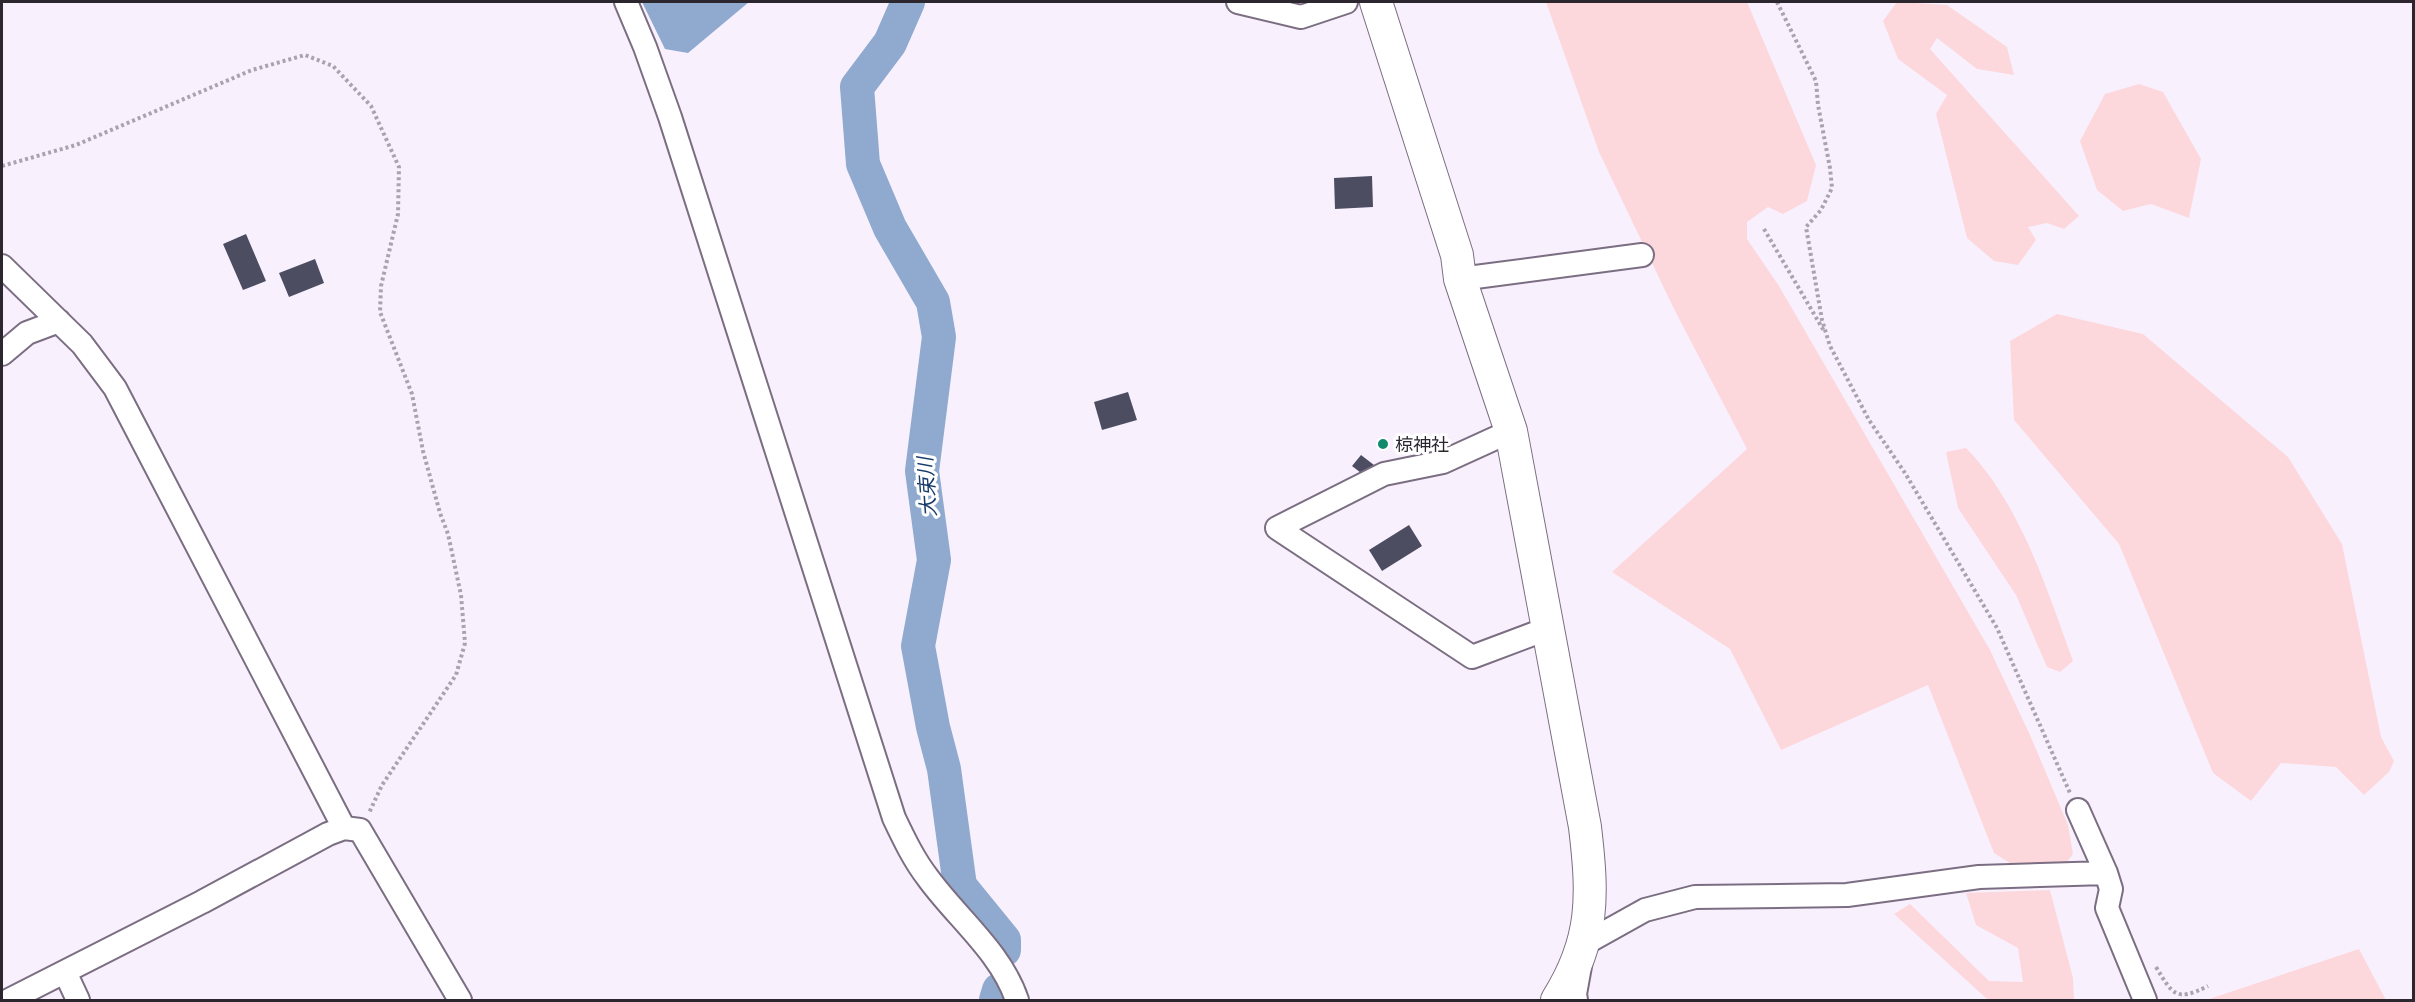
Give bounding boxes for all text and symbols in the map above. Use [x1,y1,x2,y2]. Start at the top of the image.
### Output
place label: 椋神社 [1395,433,1449,456]
marker: 椋神社 [1376,437,1390,451]
water label: 大束川 [912,454,942,518]

